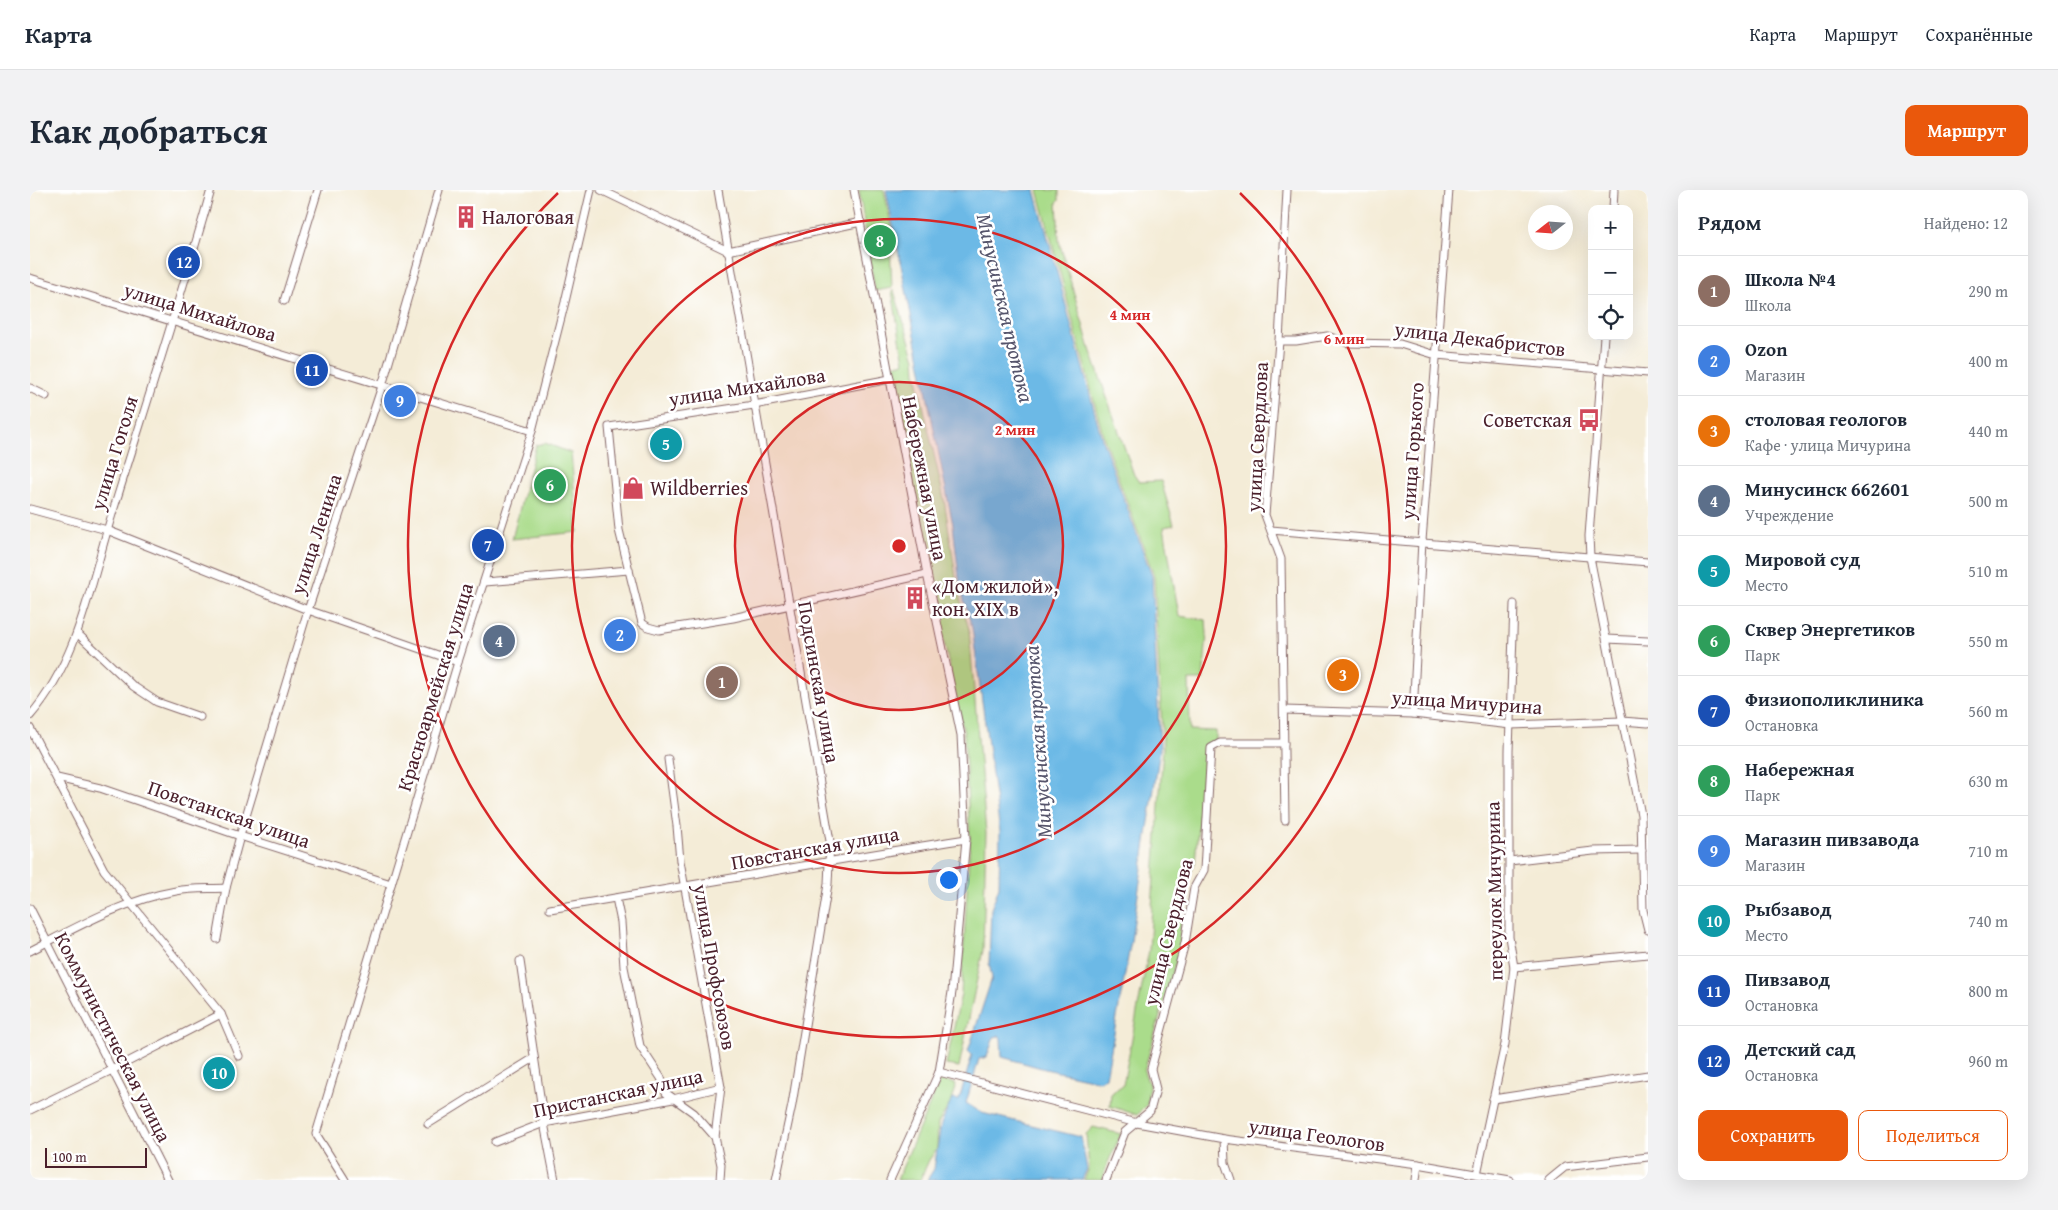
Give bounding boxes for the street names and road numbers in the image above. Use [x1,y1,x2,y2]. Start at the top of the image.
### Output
street label: улица Михайлова [119,274,280,349]
street label: улица Декабристов [1392,314,1567,363]
street label: улица Михайлова [666,360,828,413]
street label: улица Свердлова [1238,361,1275,514]
street label: улица Горького [1392,381,1431,522]
street label: улица Гоголя [82,392,145,515]
street label: Набережная улица [895,393,956,563]
street label: улица Ленина [282,469,349,599]
street label: Красноармейская улица [389,579,480,795]
street label: Подсинская улица [791,599,848,766]
street label: улица Мичурина [1390,682,1544,721]
street label: Повстанская улица [144,772,315,855]
street label: переулок Мичурина [1477,801,1510,981]
street label: Повстанская улица [729,818,902,877]
street label: улица Свердлова [1135,855,1200,1009]
street label: улица Профсоюзов [686,881,744,1052]
street label: Коммунистическая улица [48,927,179,1147]
street label: Пристанская улица [530,1060,706,1125]
street label: улица Геологов [1246,1110,1387,1158]

